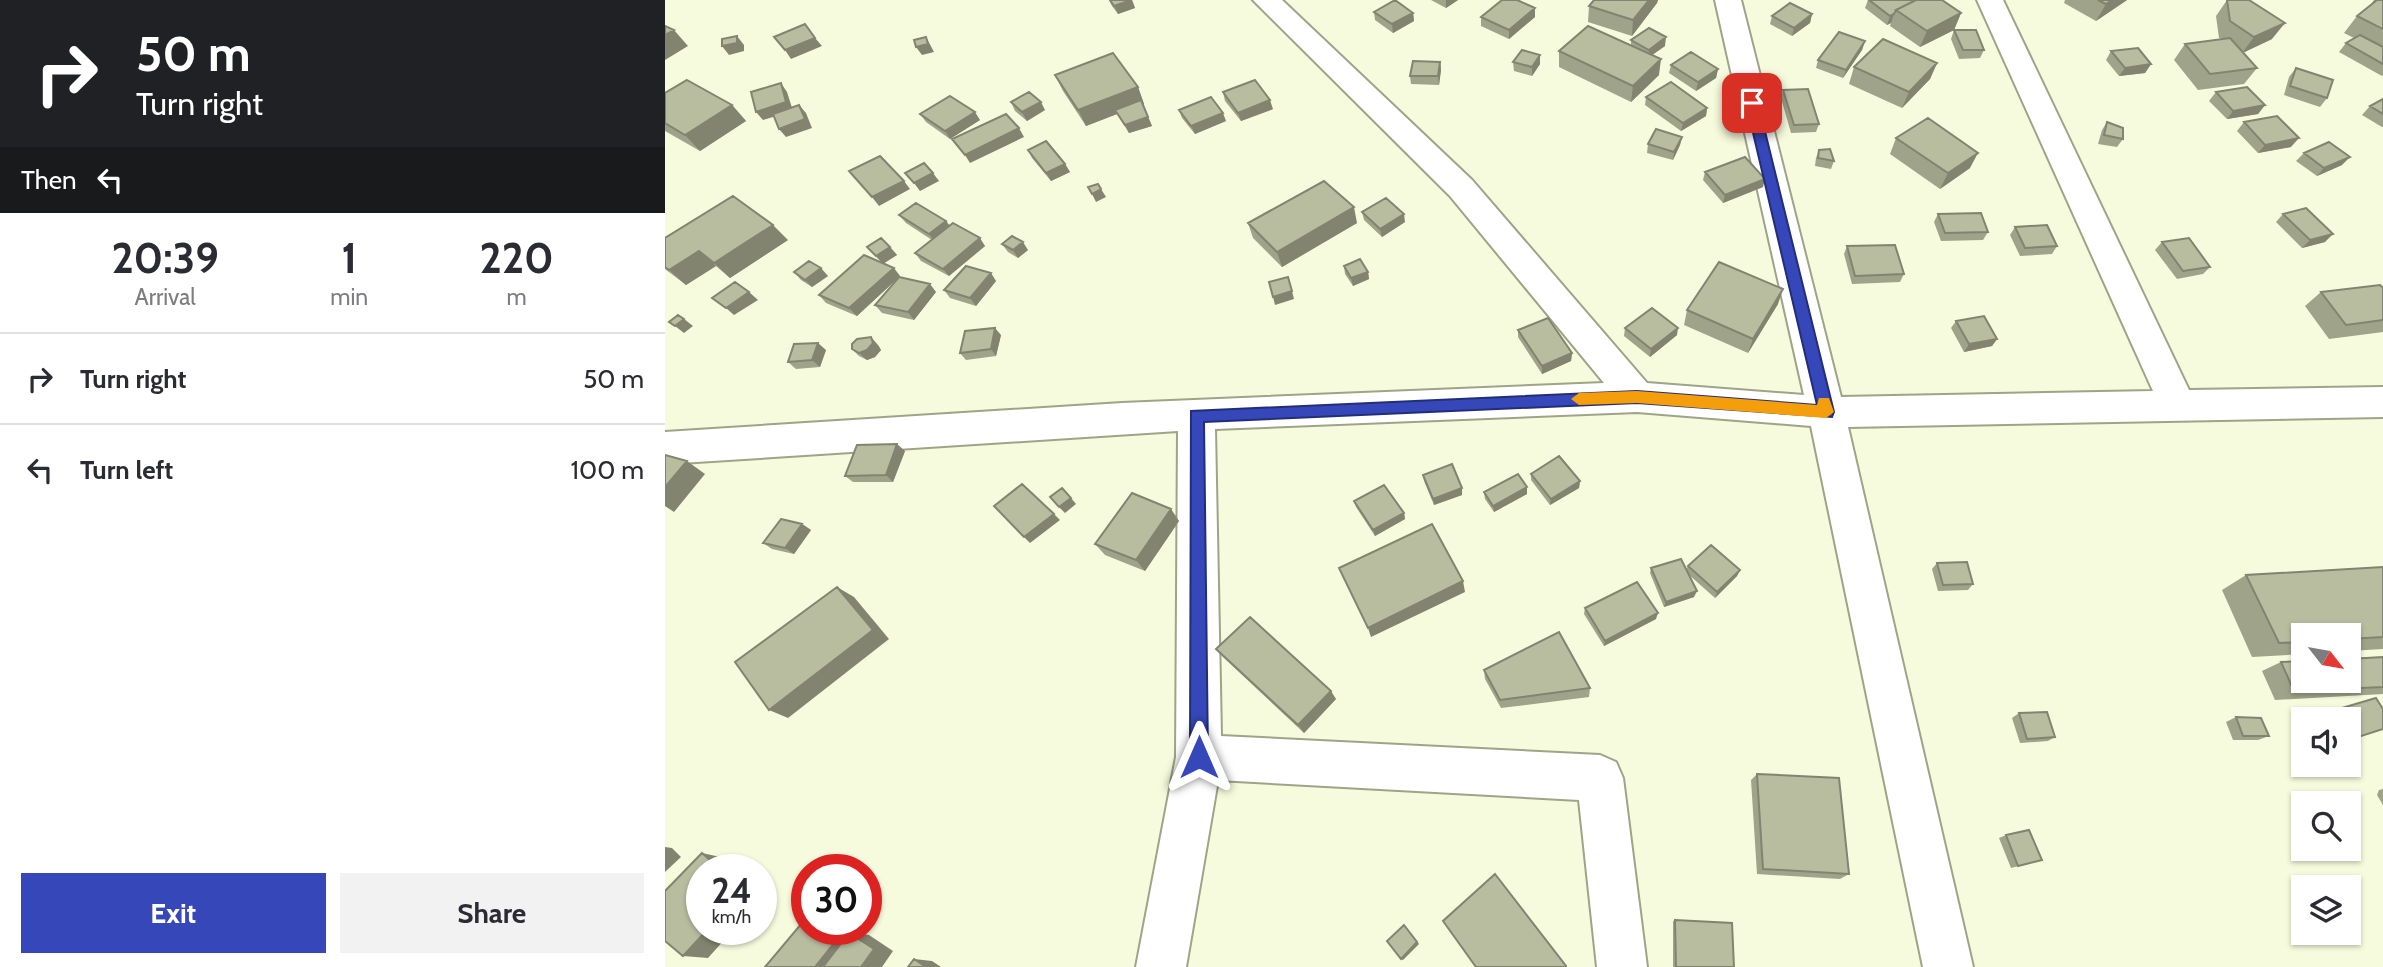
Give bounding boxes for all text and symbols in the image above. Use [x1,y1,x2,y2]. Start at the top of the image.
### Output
text: 50 m [136,24,251,83]
icon: right [21,28,112,119]
pin [1722,73,1782,133]
text: Turn right [136,84,263,123]
icon: arrive [1733,84,1771,122]
icon: left [91,161,129,199]
text: Then [21,164,77,196]
text: 20:39 [111,232,219,284]
text: 1 [341,232,357,284]
text: 220 [480,232,554,284]
text: Arrival [134,283,196,311]
text: min [330,283,368,311]
text: m [506,283,527,311]
icon: right [21,360,59,398]
text: Turn right [80,363,186,395]
text: 50 m [583,363,644,395]
icon: left [21,451,59,489]
text: Turn left [80,454,173,486]
text: 100 m [571,454,644,486]
north arrow [2291,623,2361,693]
map controls [2291,623,2361,945]
button: sound [2291,707,2361,777]
position arrow [1162,720,1236,794]
button: search [2291,791,2361,861]
speed limit sign: 30 [791,854,882,945]
text: 24 [711,869,752,912]
button: Exit [21,873,326,953]
button: Share [340,873,644,953]
button: layers [2291,875,2361,945]
text: km/h [712,906,751,928]

